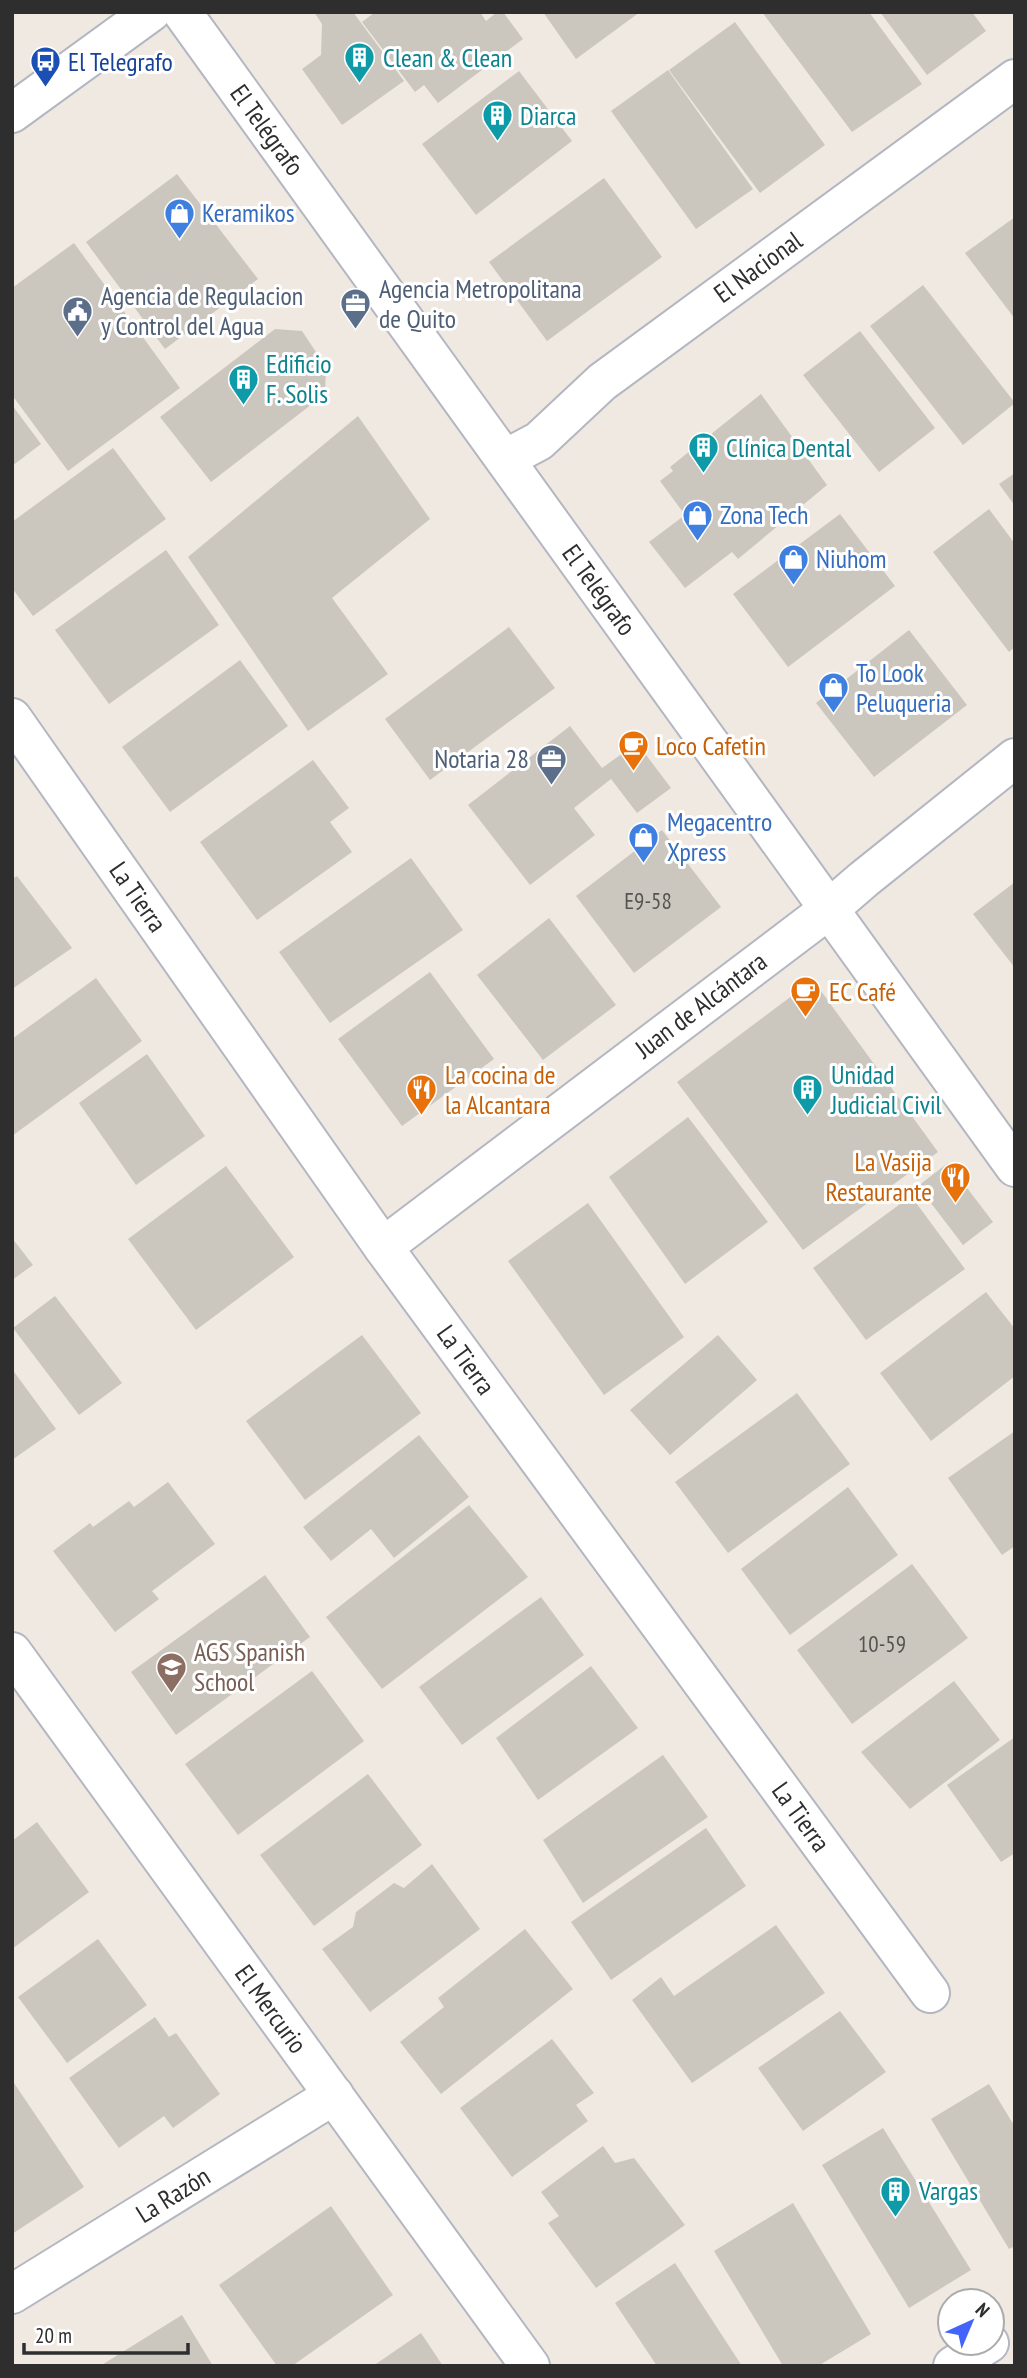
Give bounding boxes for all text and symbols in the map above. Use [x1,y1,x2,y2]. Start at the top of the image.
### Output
building icon: Clean & Clean [343,41,377,85]
place label: Clean & Clean [383,41,512,74]
bus stop icon: El Telegrafo [28,45,62,89]
place label: El Telegrafo [68,45,173,78]
street label: El Telégrafo [223,78,312,182]
building icon: Diarca [480,99,514,143]
place label: Diarca [520,99,576,132]
shop icon: Keramikos [162,196,196,240]
place label: Keramikos [202,196,294,229]
street label: El Nacional [707,224,808,310]
place label: Agencia Metropolitana de Quito [379,272,582,335]
place label: Agencia de Regulacion y Control del Agua [101,279,303,342]
office icon: Agencia Metropolitana de Quito [339,287,373,331]
public building icon: Agencia de Regulacion y Control del Agua [61,294,95,338]
place label: Edificio F. Solis [266,347,332,410]
building icon: Edificio F. Solis [226,362,260,406]
building icon: Clínica Dental [686,431,720,475]
place label: Clínica Dental [726,431,851,464]
shop icon: Zona Tech [680,498,714,542]
place label: Zona Tech [720,498,808,531]
street label: El Telégrafo [555,538,644,642]
shop icon: Niuhom [776,542,810,586]
place label: Niuhom [816,542,887,575]
place label: To Look Peluqueria [856,656,951,719]
shop icon: To Look Peluqueria [816,671,850,715]
cafe icon: Loco Cafetin [616,729,650,773]
place label: Loco Cafetin [656,729,766,762]
place label: Notaria 28 [434,742,529,775]
office icon: Notaria 28 [535,742,569,786]
place label: Megacentro Xpress [667,805,772,868]
shop icon: Megacentro Xpress [627,820,661,864]
street label: La Tierra [102,855,174,938]
house number: E9-58 [624,886,672,915]
street label: Juan de Alcántara [628,944,773,1065]
cafe icon: EC Café [789,975,823,1019]
place label: EC Café [829,975,896,1008]
place label: La cocina de la Alcantara [445,1058,556,1121]
place label: Unidad Judicial Civil [830,1058,942,1121]
restaurant icon: La cocina de la Alcantara [405,1073,439,1117]
building icon: Unidad Judicial Civil [791,1073,825,1117]
place label: La Vasija Restaurante [826,1145,932,1208]
restaurant icon: La Vasija Restaurante [938,1160,972,1204]
street label: La Tierra [430,1318,503,1401]
house number: 10-59 [858,1629,906,1658]
place label: AGS Spanish School [194,1635,305,1698]
school or university icon: AGS Spanish School [154,1650,188,1694]
street label: La Tierra [765,1775,838,1858]
street label: El Mercurio [228,1958,315,2060]
street label: La Razón [130,2159,216,2230]
building icon: Vargas [879,2174,913,2218]
place label: Vargas [918,2174,978,2207]
north arrow [936,2287,1006,2357]
text: N [971,2298,995,2322]
scale bar [24,2312,189,2356]
text: 20 m [35,2322,72,2349]

